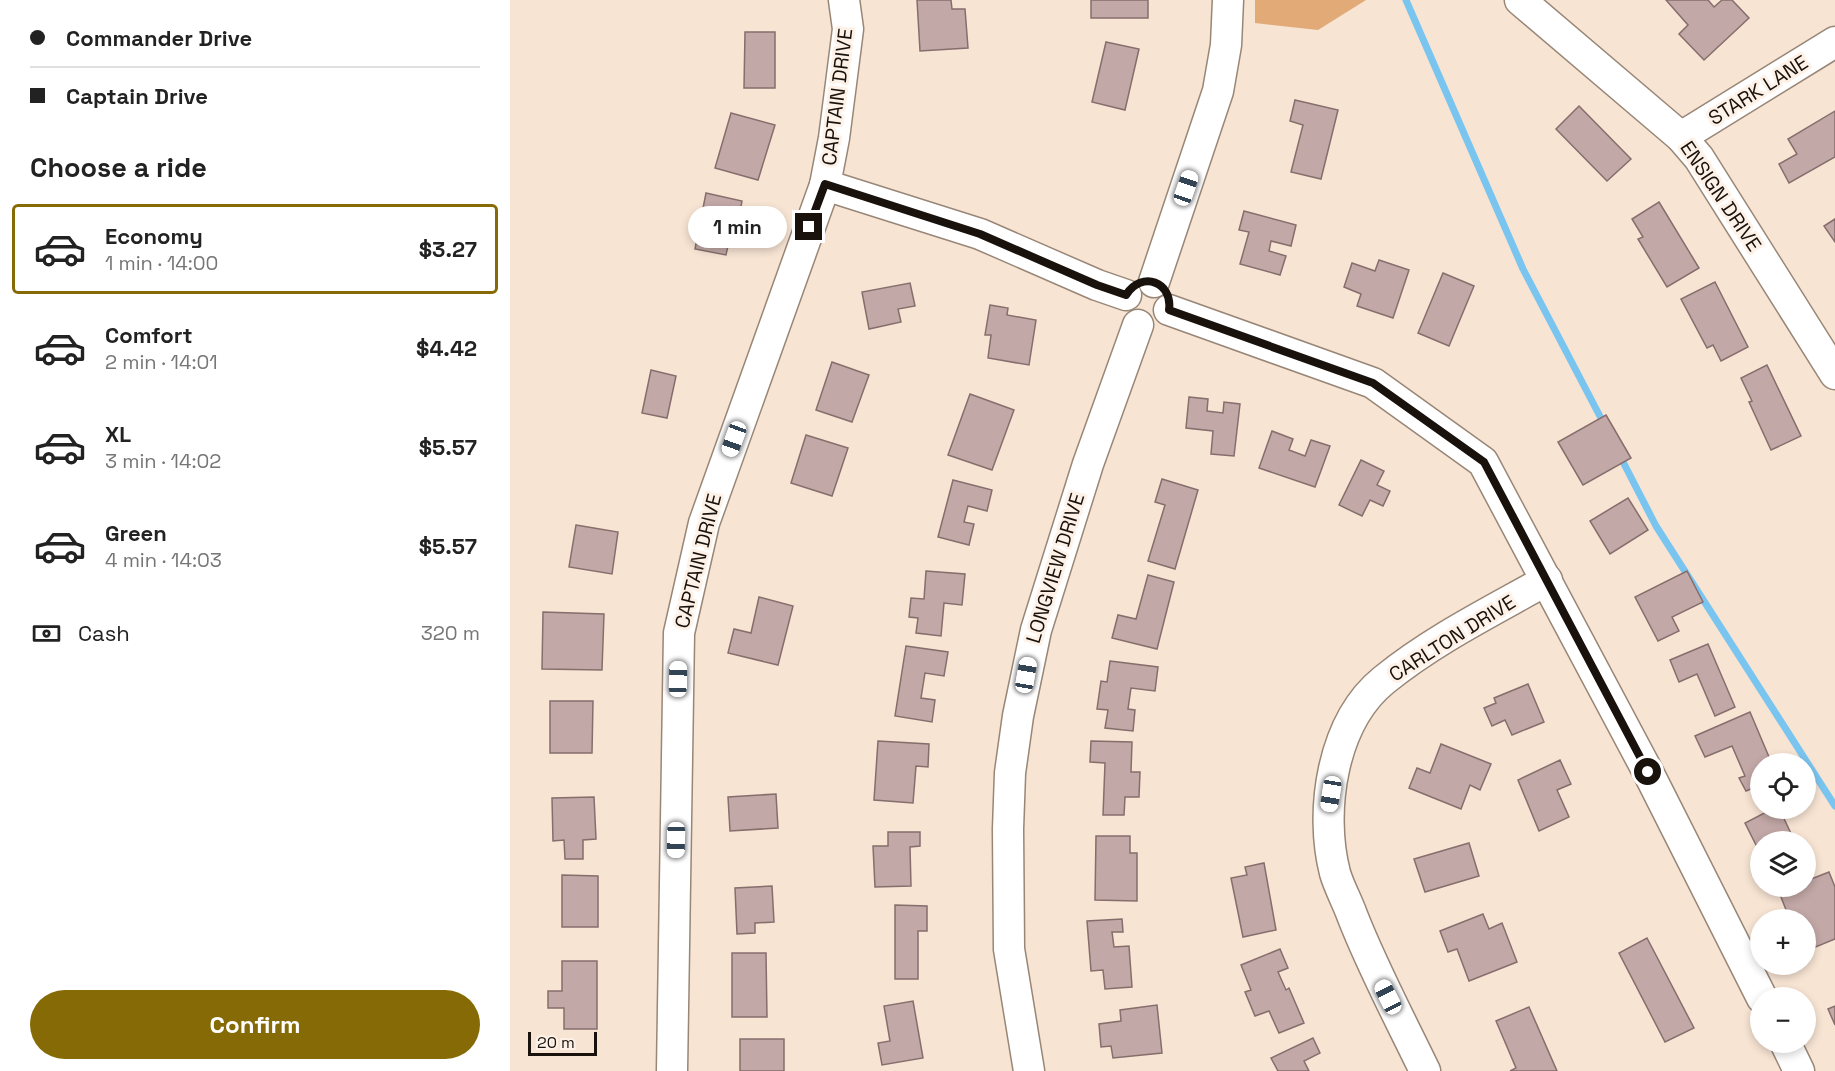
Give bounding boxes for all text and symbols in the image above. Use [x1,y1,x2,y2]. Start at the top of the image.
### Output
text: Commander Drive [66,24,252,52]
street label: CAPTAIN DRIVE [816,27,858,167]
street label: STARK LANE [1703,49,1813,131]
text: Captain Drive [66,82,208,110]
street label: ENSIGN DRIVE [1675,136,1767,256]
text: Choose a ride [30,150,207,185]
car [1172,168,1200,208]
callout: 1 min [689,206,788,248]
route end [795,213,822,240]
text: 1 min [713,214,762,240]
icon: car [33,222,87,276]
text: Economy [105,222,203,250]
text: $3.27 [419,235,477,263]
text: 1 min · 14:00 [105,250,218,276]
icon: car [33,321,87,375]
text: Comfort [105,321,193,349]
text: $4.42 [416,334,477,362]
text: 2 min · 14:01 [105,349,218,375]
car [719,419,749,459]
icon: car [33,420,87,474]
text: XL [105,420,131,448]
text: $5.57 [419,433,477,461]
text: 3 min · 14:02 [105,448,221,474]
street label: LONGVIEW DRIVE [1020,490,1090,646]
street label: CAPTAIN DRIVE [669,491,727,631]
icon: car [33,519,87,573]
text: Green [105,519,167,547]
text: $5.57 [419,532,477,560]
text: 4 min · 14:03 [105,547,222,573]
street label: CARLTON DRIVE [1384,589,1520,687]
icon: cash [30,617,63,650]
text: Cash [78,619,130,647]
text: 320 m [421,620,480,646]
car [1014,656,1038,694]
car [669,661,687,697]
map controls [1750,753,1816,1053]
button: locate [1750,753,1816,819]
route start [1634,758,1661,785]
car [1319,775,1343,813]
car [667,822,685,858]
button: layers [1750,831,1816,897]
button: + [1750,909,1816,975]
car [1372,977,1404,1017]
button: − [1750,987,1816,1053]
button: Confirm [30,990,480,1059]
scale bar [528,1029,597,1056]
text: 20 m [537,1032,575,1053]

